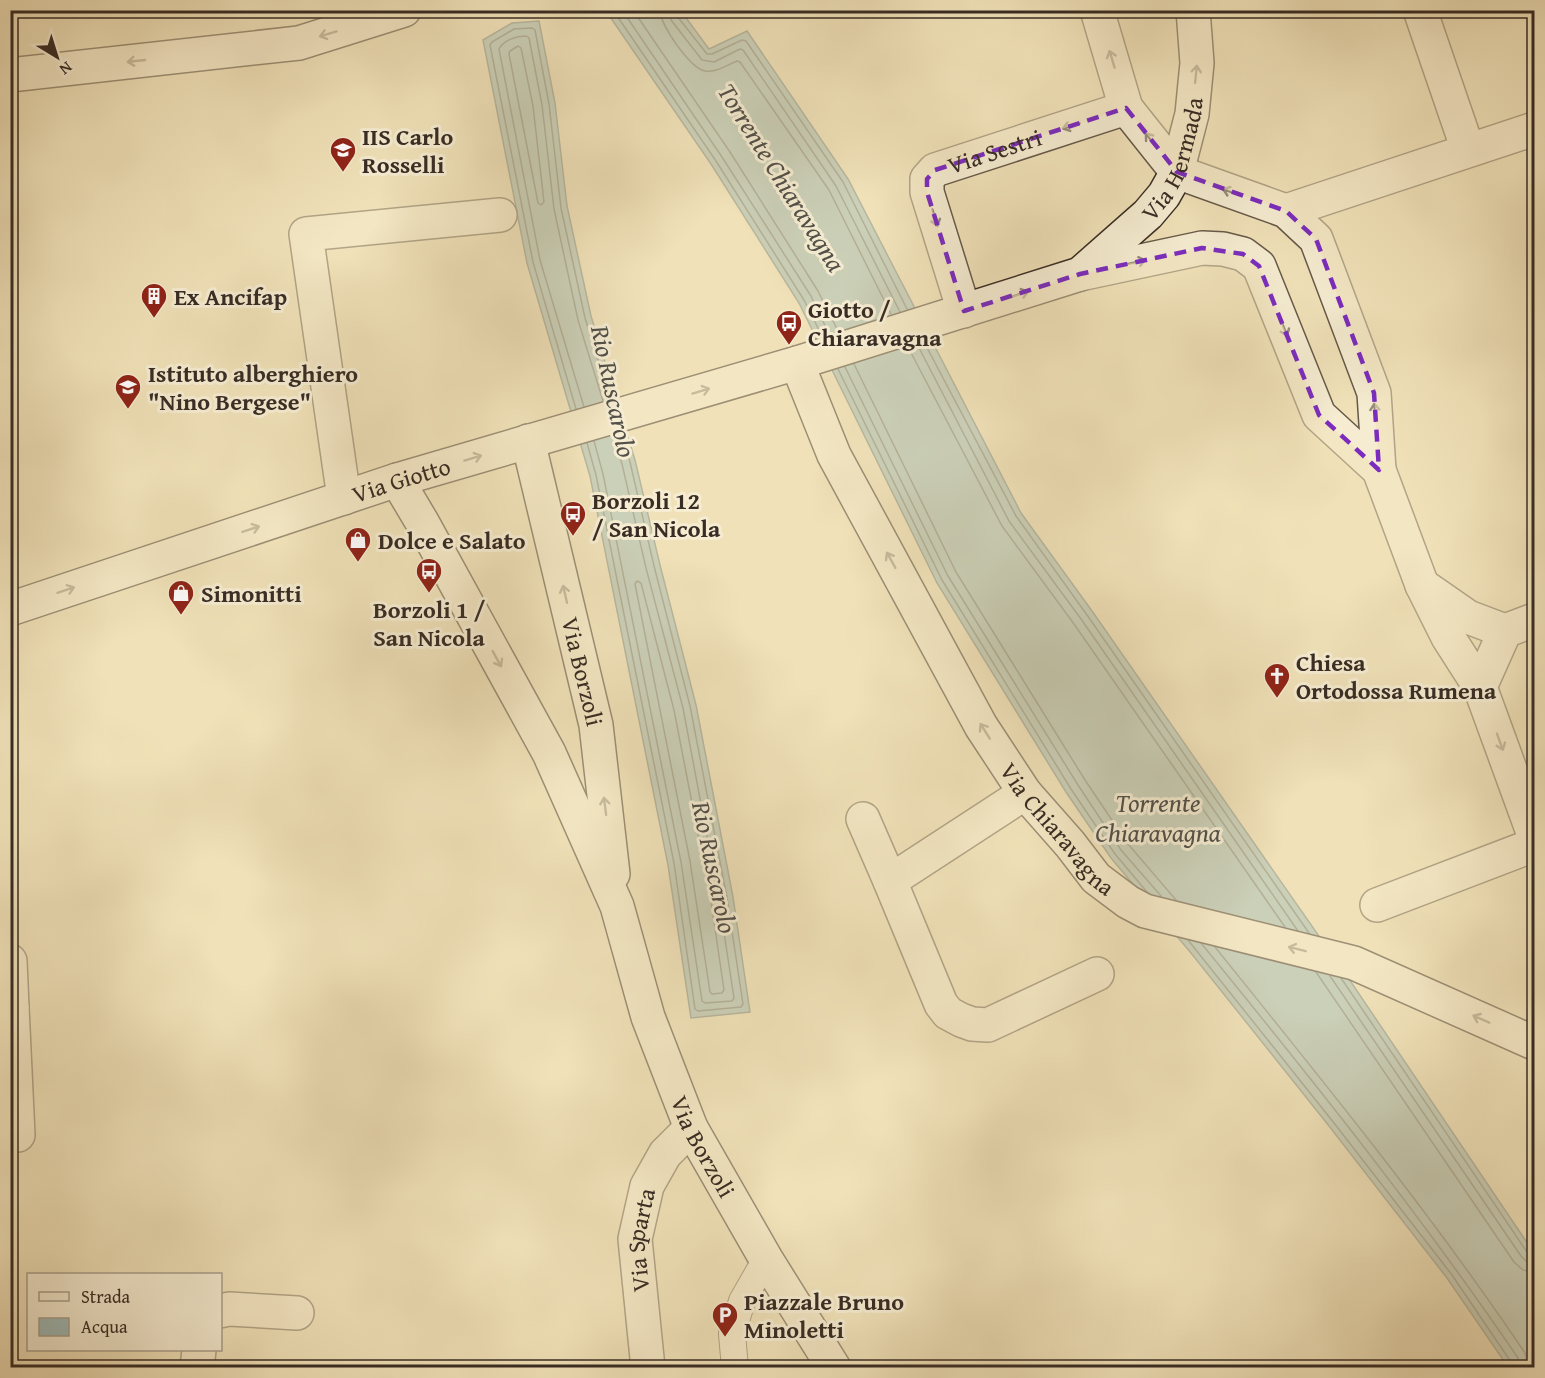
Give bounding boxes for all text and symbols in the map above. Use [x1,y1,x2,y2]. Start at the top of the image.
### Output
north arrow [27,27,87,87]
one-way arrow [319,29,338,40]
one-way arrow [1106,50,1117,69]
text: N [54,56,78,82]
one-way arrow [126,56,146,67]
one-way arrow [1191,64,1202,84]
water label: Torrente Chiaravagna [708,75,856,279]
street label: Via Hermada [1132,95,1211,228]
place label: IIS Carlo Rosselli [362,119,453,182]
street label: Via Sestri [943,119,1046,182]
one-way arrow [1062,121,1081,132]
one-way arrow [1145,132,1158,148]
school or university icon: IIS Carlo Rosselli [328,135,358,173]
one-way arrow [1223,185,1241,196]
one-way arrow [930,208,941,227]
one-way arrow [1127,256,1147,267]
place label: Ex Ancifap [174,279,287,314]
building icon: Ex Ancifap [139,281,169,319]
one-way arrow [1010,287,1029,298]
place label: Giotto / Chiaravagna [808,292,942,355]
bus stop icon: Giotto / Chiaravagna [774,308,804,346]
one-way arrow [1279,319,1290,337]
water label: Rio Ruscarolo [581,320,647,461]
place label: Istituto alberghiero "Nino Bergese" [148,356,358,419]
school or university icon: Istituto alberghiero "Nino Bergese" [113,372,143,410]
one-way arrow [691,385,710,396]
one-way arrow [1370,403,1381,422]
street label: Via Giotto [347,448,455,511]
one-way arrow [463,452,482,463]
place label: Borzoli 12 / San Nicola [592,483,721,546]
bus stop icon: Borzoli 12 / San Nicola [558,499,588,537]
one-way arrow [241,522,260,533]
place label: Dolce e Salato [378,523,526,558]
shop icon: Dolce e Salato [343,525,373,563]
one-way arrow [885,552,897,569]
bus stop icon: Borzoli 1 / San Nicola [414,556,444,594]
place label: Simonitti [201,576,302,611]
shop icon: Simonitti [166,578,196,616]
one-way arrow [56,584,75,595]
one-way arrow [559,585,571,604]
place label: Borzoli 1 / San Nicola [373,592,486,655]
street label: Via Borzoli [553,613,613,730]
place label: Chiesa Ortodossa Rumena [1296,645,1497,708]
one-way arrow [492,650,503,668]
church icon: Chiesa Ortodossa Rumena [1262,661,1292,699]
one-way arrow [978,723,990,740]
one-way arrow [1495,732,1506,751]
street label: Via Chiaravagna [992,755,1123,904]
water label: Torrente Chiaravagna [1095,783,1221,852]
one-way arrow [600,796,611,816]
water label: Rio Ruscarolo [682,796,748,937]
one-way arrow [1288,943,1307,954]
one-way arrow [1472,1013,1490,1024]
street label: Via Borzoli [662,1090,745,1204]
street label: Via Sparta [617,1184,664,1294]
legend [27,1273,222,1351]
text: Strada [81,1283,131,1310]
place label: Piazzale Bruno Minoletti [744,1284,904,1347]
parking icon: Piazzale Bruno Minoletti [710,1300,740,1338]
text: Acqua [81,1313,128,1340]

